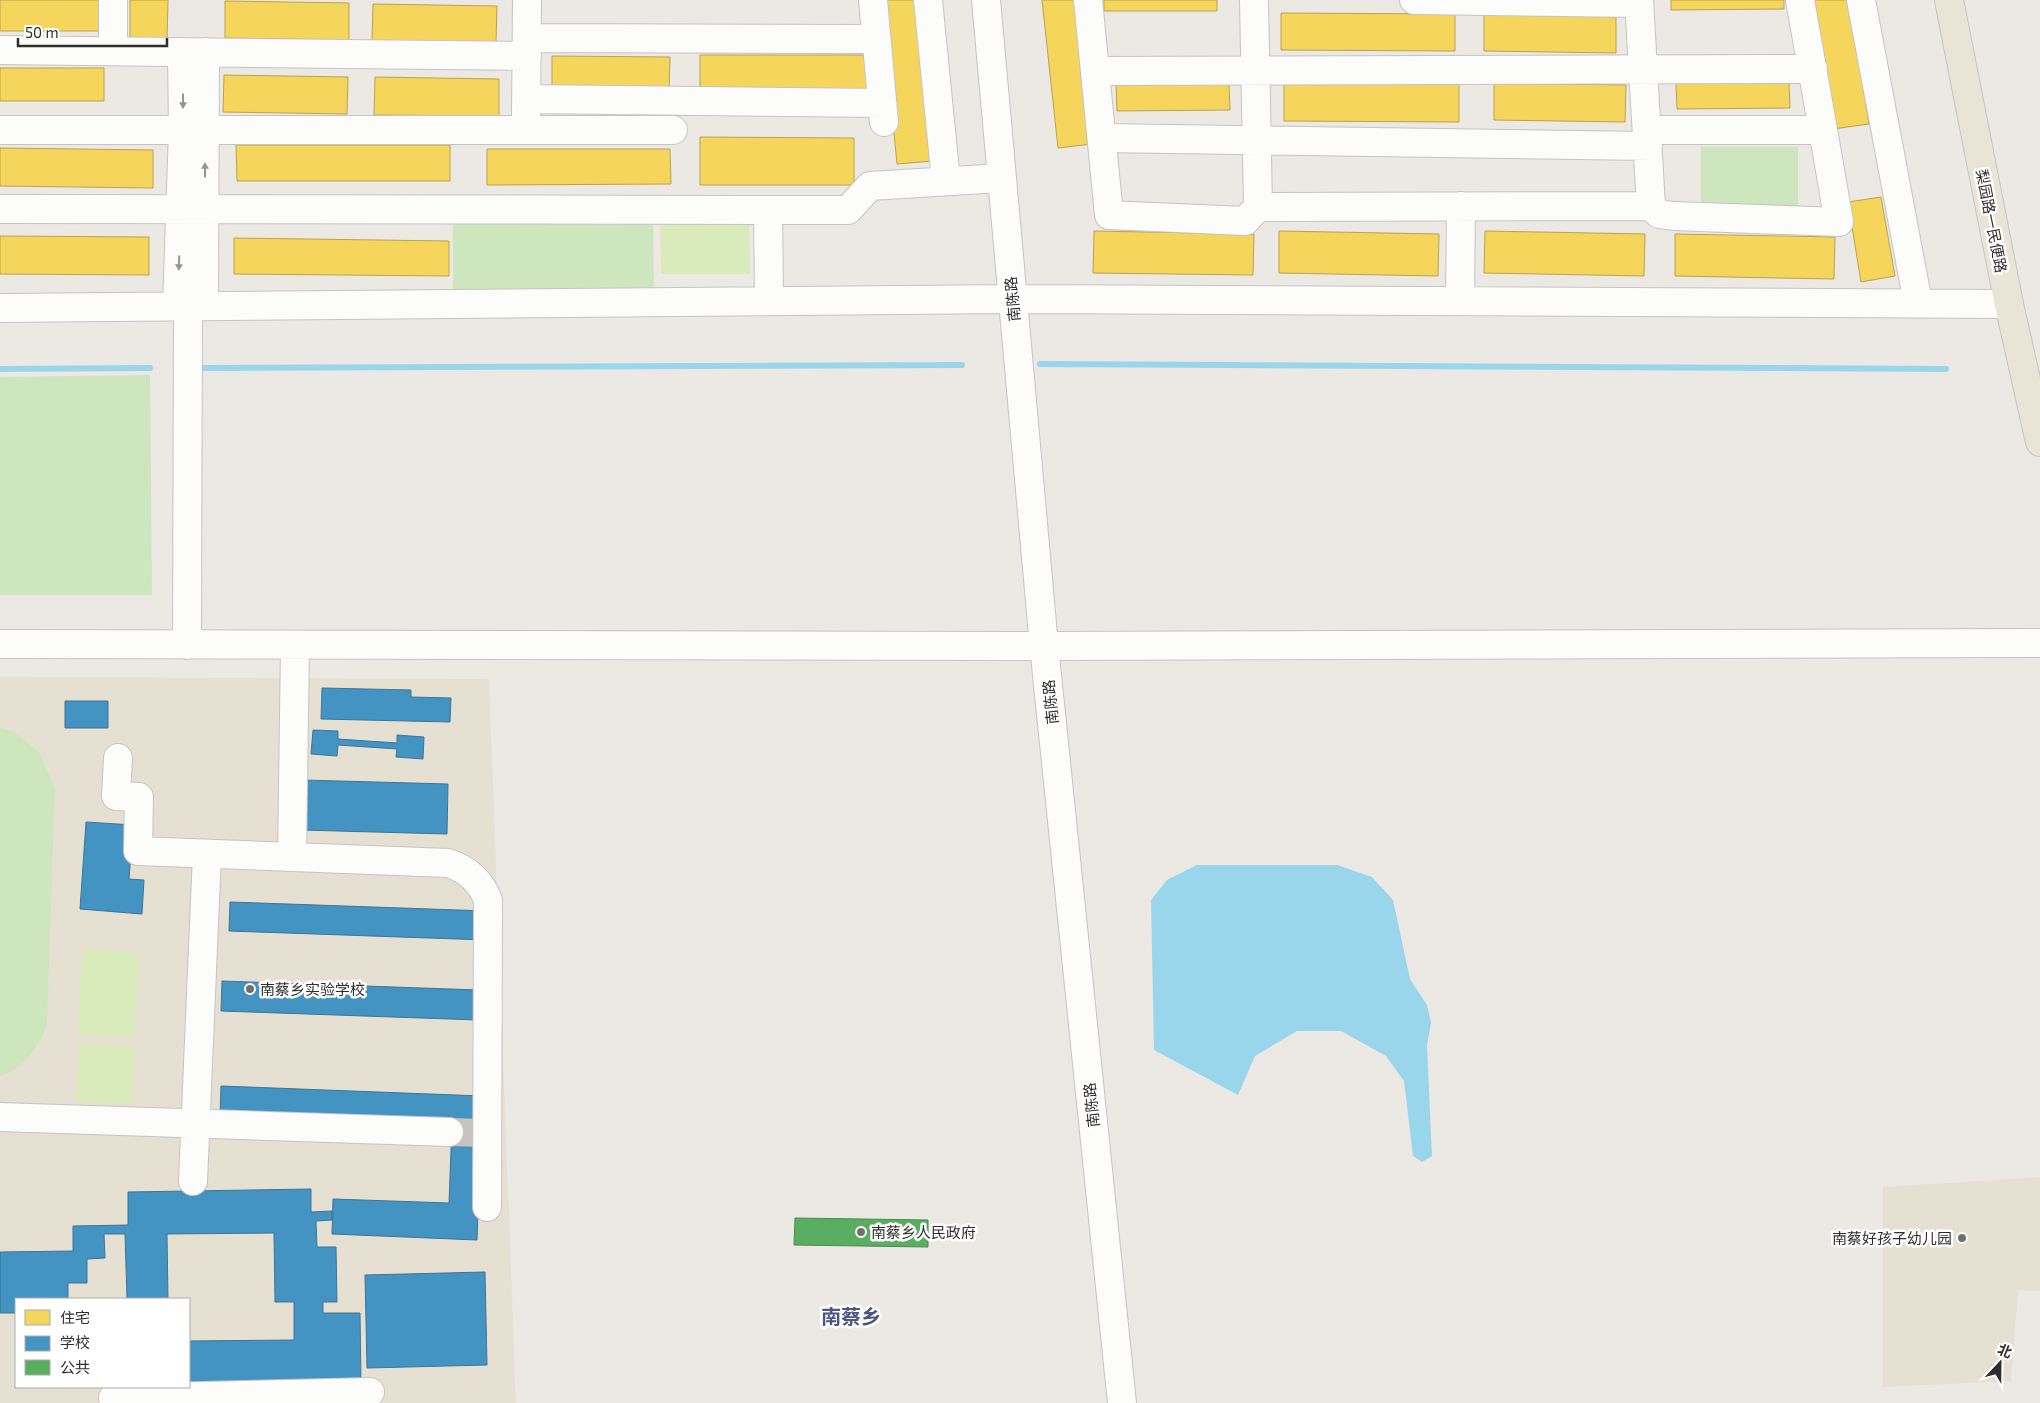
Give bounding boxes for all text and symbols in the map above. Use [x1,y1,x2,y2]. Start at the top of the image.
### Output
scale bar [18,15,166,47]
text: 50 m [25,23,59,41]
one-way arrow [179,93,187,109]
one-way arrow [201,161,209,177]
street label: 梨园路一民便路 [1973,168,2011,274]
one-way arrow [174,255,182,271]
street label: 南陈路 [1001,276,1023,322]
street label: 南陈路 [1039,679,1061,725]
place label: 南蔡乡实验学校 [260,980,365,998]
marker: 南蔡乡实验学校 [244,983,256,995]
street label: 南陈路 [1080,1082,1102,1128]
place label: 南蔡乡人民政府 [871,1223,976,1241]
marker: 南蔡乡人民政府 [855,1226,867,1238]
place label: 南蔡好孩子幼儿园 [1832,1229,1952,1247]
marker: 南蔡好孩子幼儿园 [1956,1232,1968,1244]
legend [15,1298,190,1388]
district label: 南蔡乡 [821,1304,881,1328]
text: 住宅 [60,1308,90,1326]
text: 学校 [60,1333,90,1351]
north arrow [1975,1338,2025,1388]
text: 北 [1995,1340,2015,1361]
text: 公共 [60,1358,90,1376]

